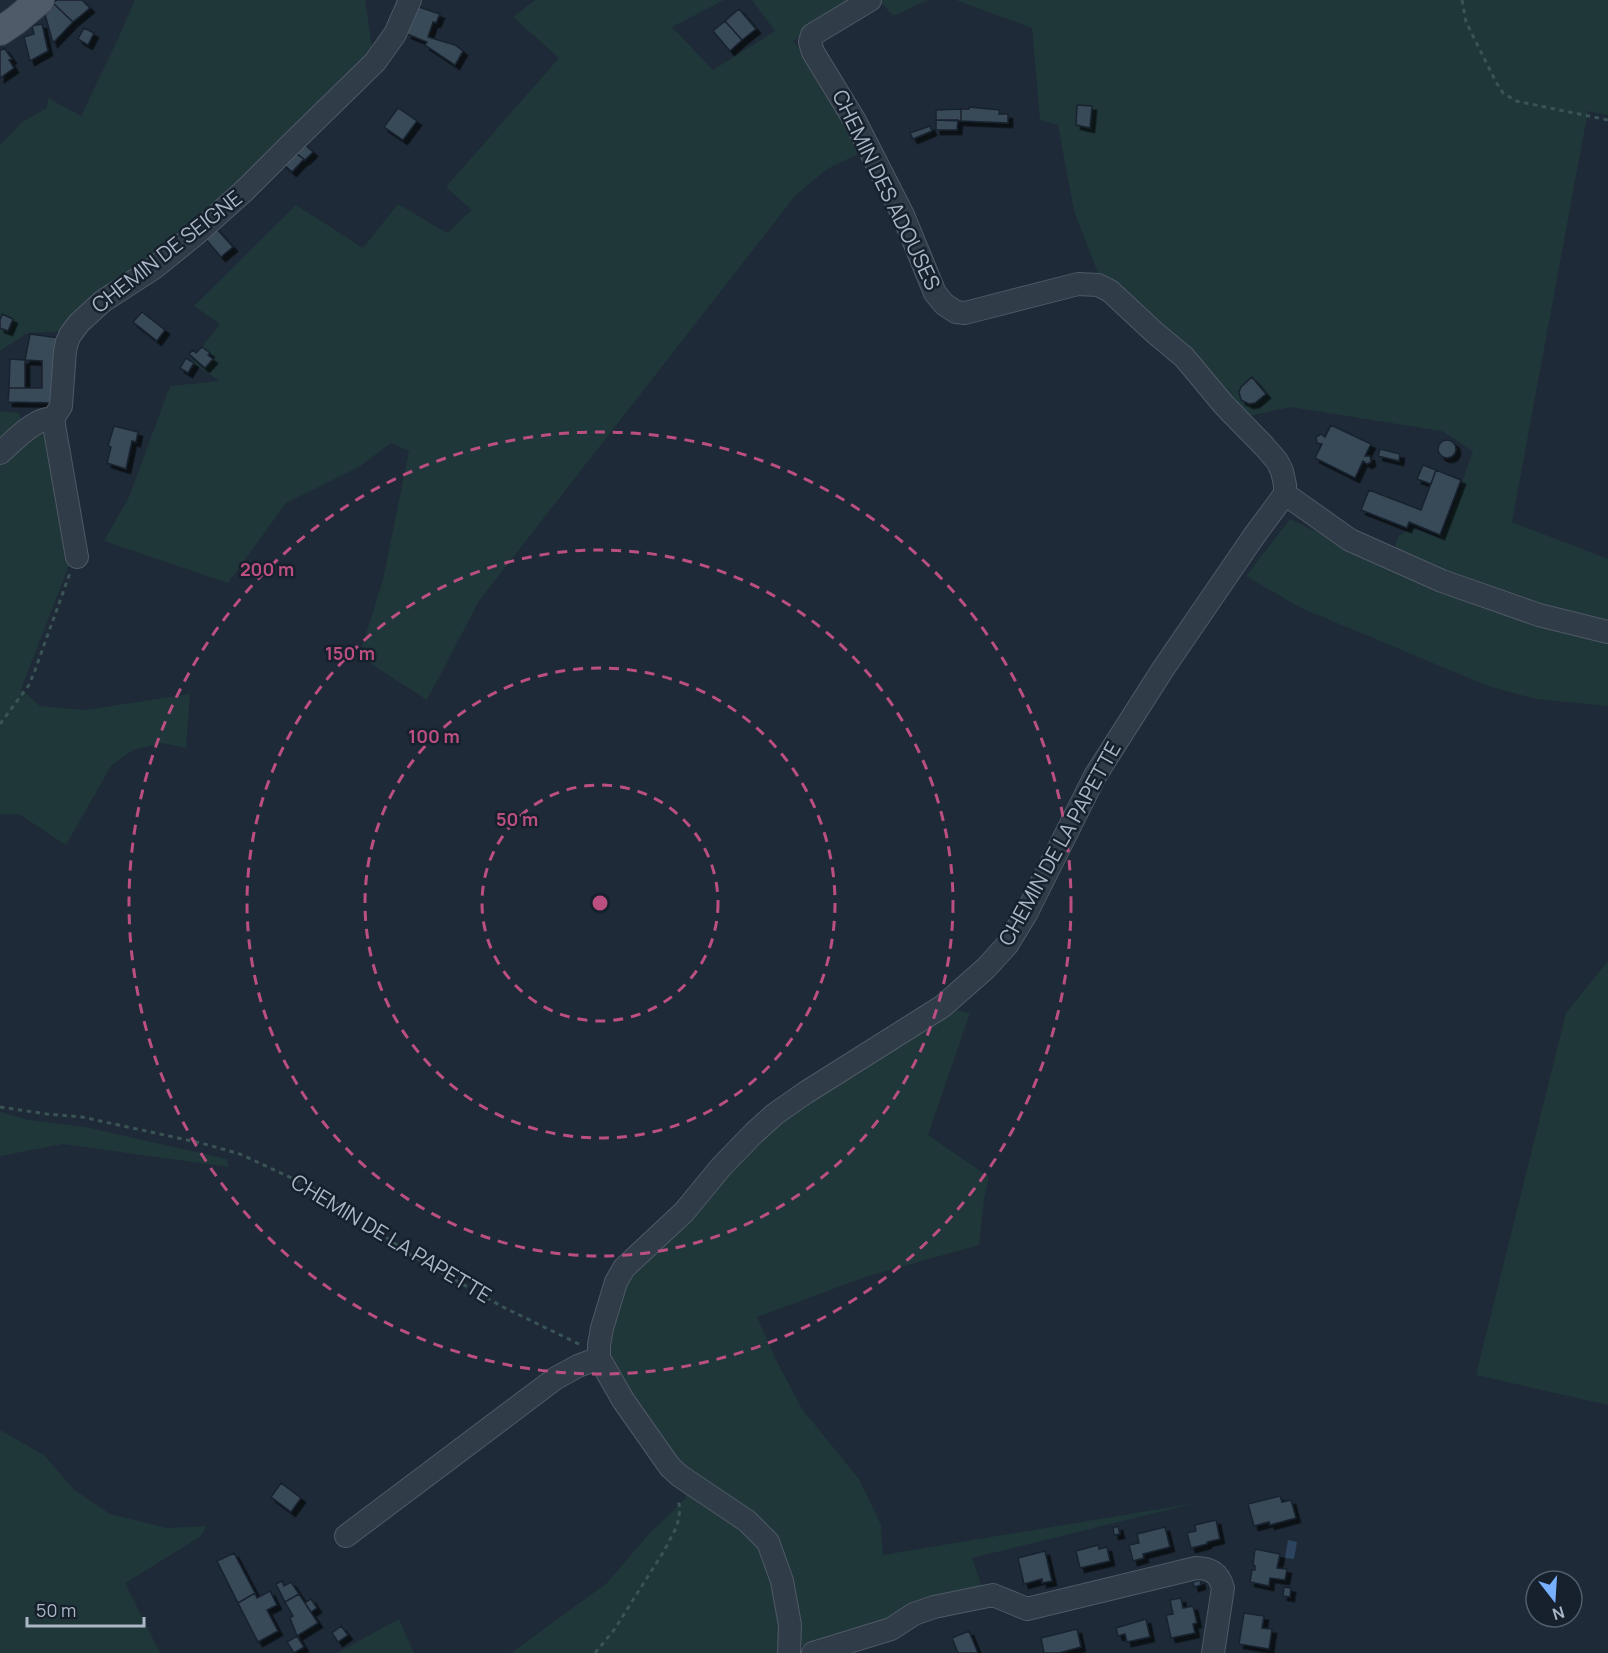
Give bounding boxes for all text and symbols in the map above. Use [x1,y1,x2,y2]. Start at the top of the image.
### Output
street label: CHEMIN DES ADOUSES [826,85,948,294]
street label: CHEMIN DE SEIGNE [85,184,247,319]
text: 200 m [240,557,294,581]
text: 150 m [325,641,375,665]
text: 100 m [408,724,460,748]
street label: CHEMIN DE LA PAPETTE [991,737,1127,950]
text: 50 m [496,807,538,831]
centre of rings [590,893,610,913]
street label: CHEMIN DE LA PAPETTE [286,1167,497,1309]
north arrow [1524,1569,1584,1629]
scale bar [27,1590,144,1628]
text: 50 m [36,1598,76,1622]
text: N [1550,1601,1567,1626]

